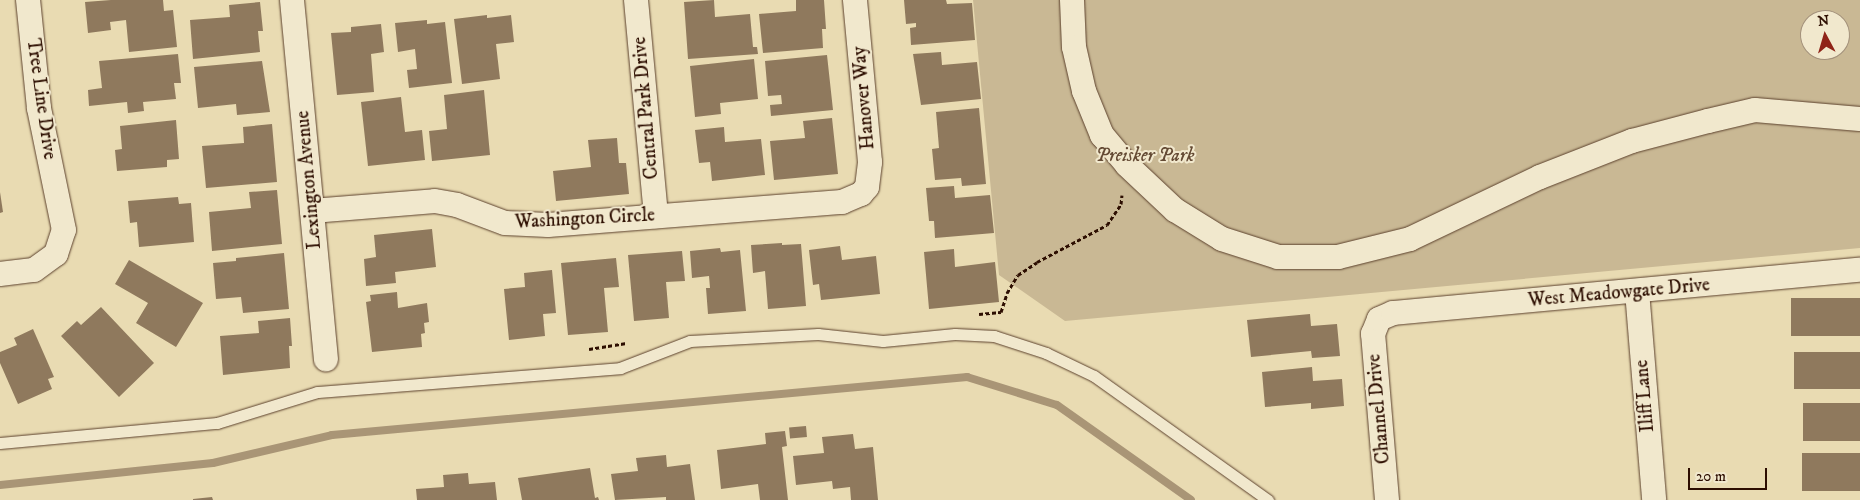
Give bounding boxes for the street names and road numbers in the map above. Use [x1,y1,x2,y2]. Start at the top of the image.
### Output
street label: Central Park Drive [628,36,664,180]
street label: Tree Line Drive [21,37,61,161]
street label: Hanover Way [848,45,880,151]
street label: Lexington Avenue [292,110,326,250]
street label: Washington Circle [514,204,656,234]
street label: West Meadowgate Drive [1527,274,1711,312]
street label: Channel Drive [1363,353,1395,465]
street label: Iliff Lane [1630,359,1660,433]

